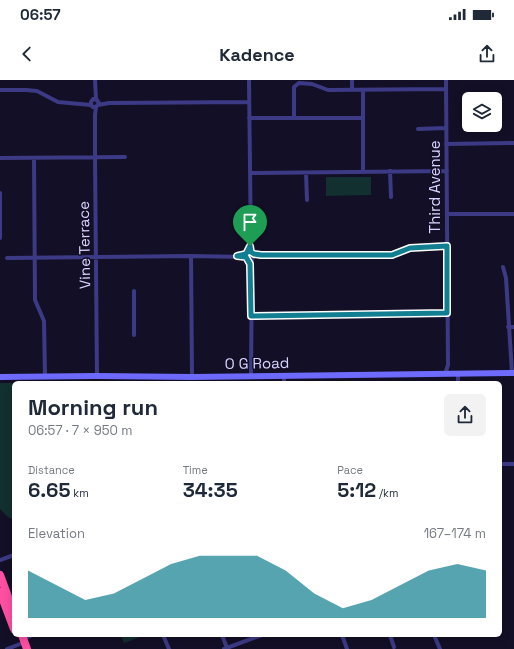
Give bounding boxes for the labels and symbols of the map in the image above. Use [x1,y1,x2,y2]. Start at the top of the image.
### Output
street label: Third Avenue [425,140,444,234]
street label: Vine Terrace [74,201,94,289]
pin [233,205,267,246]
street label: O G Road [225,353,289,373]

